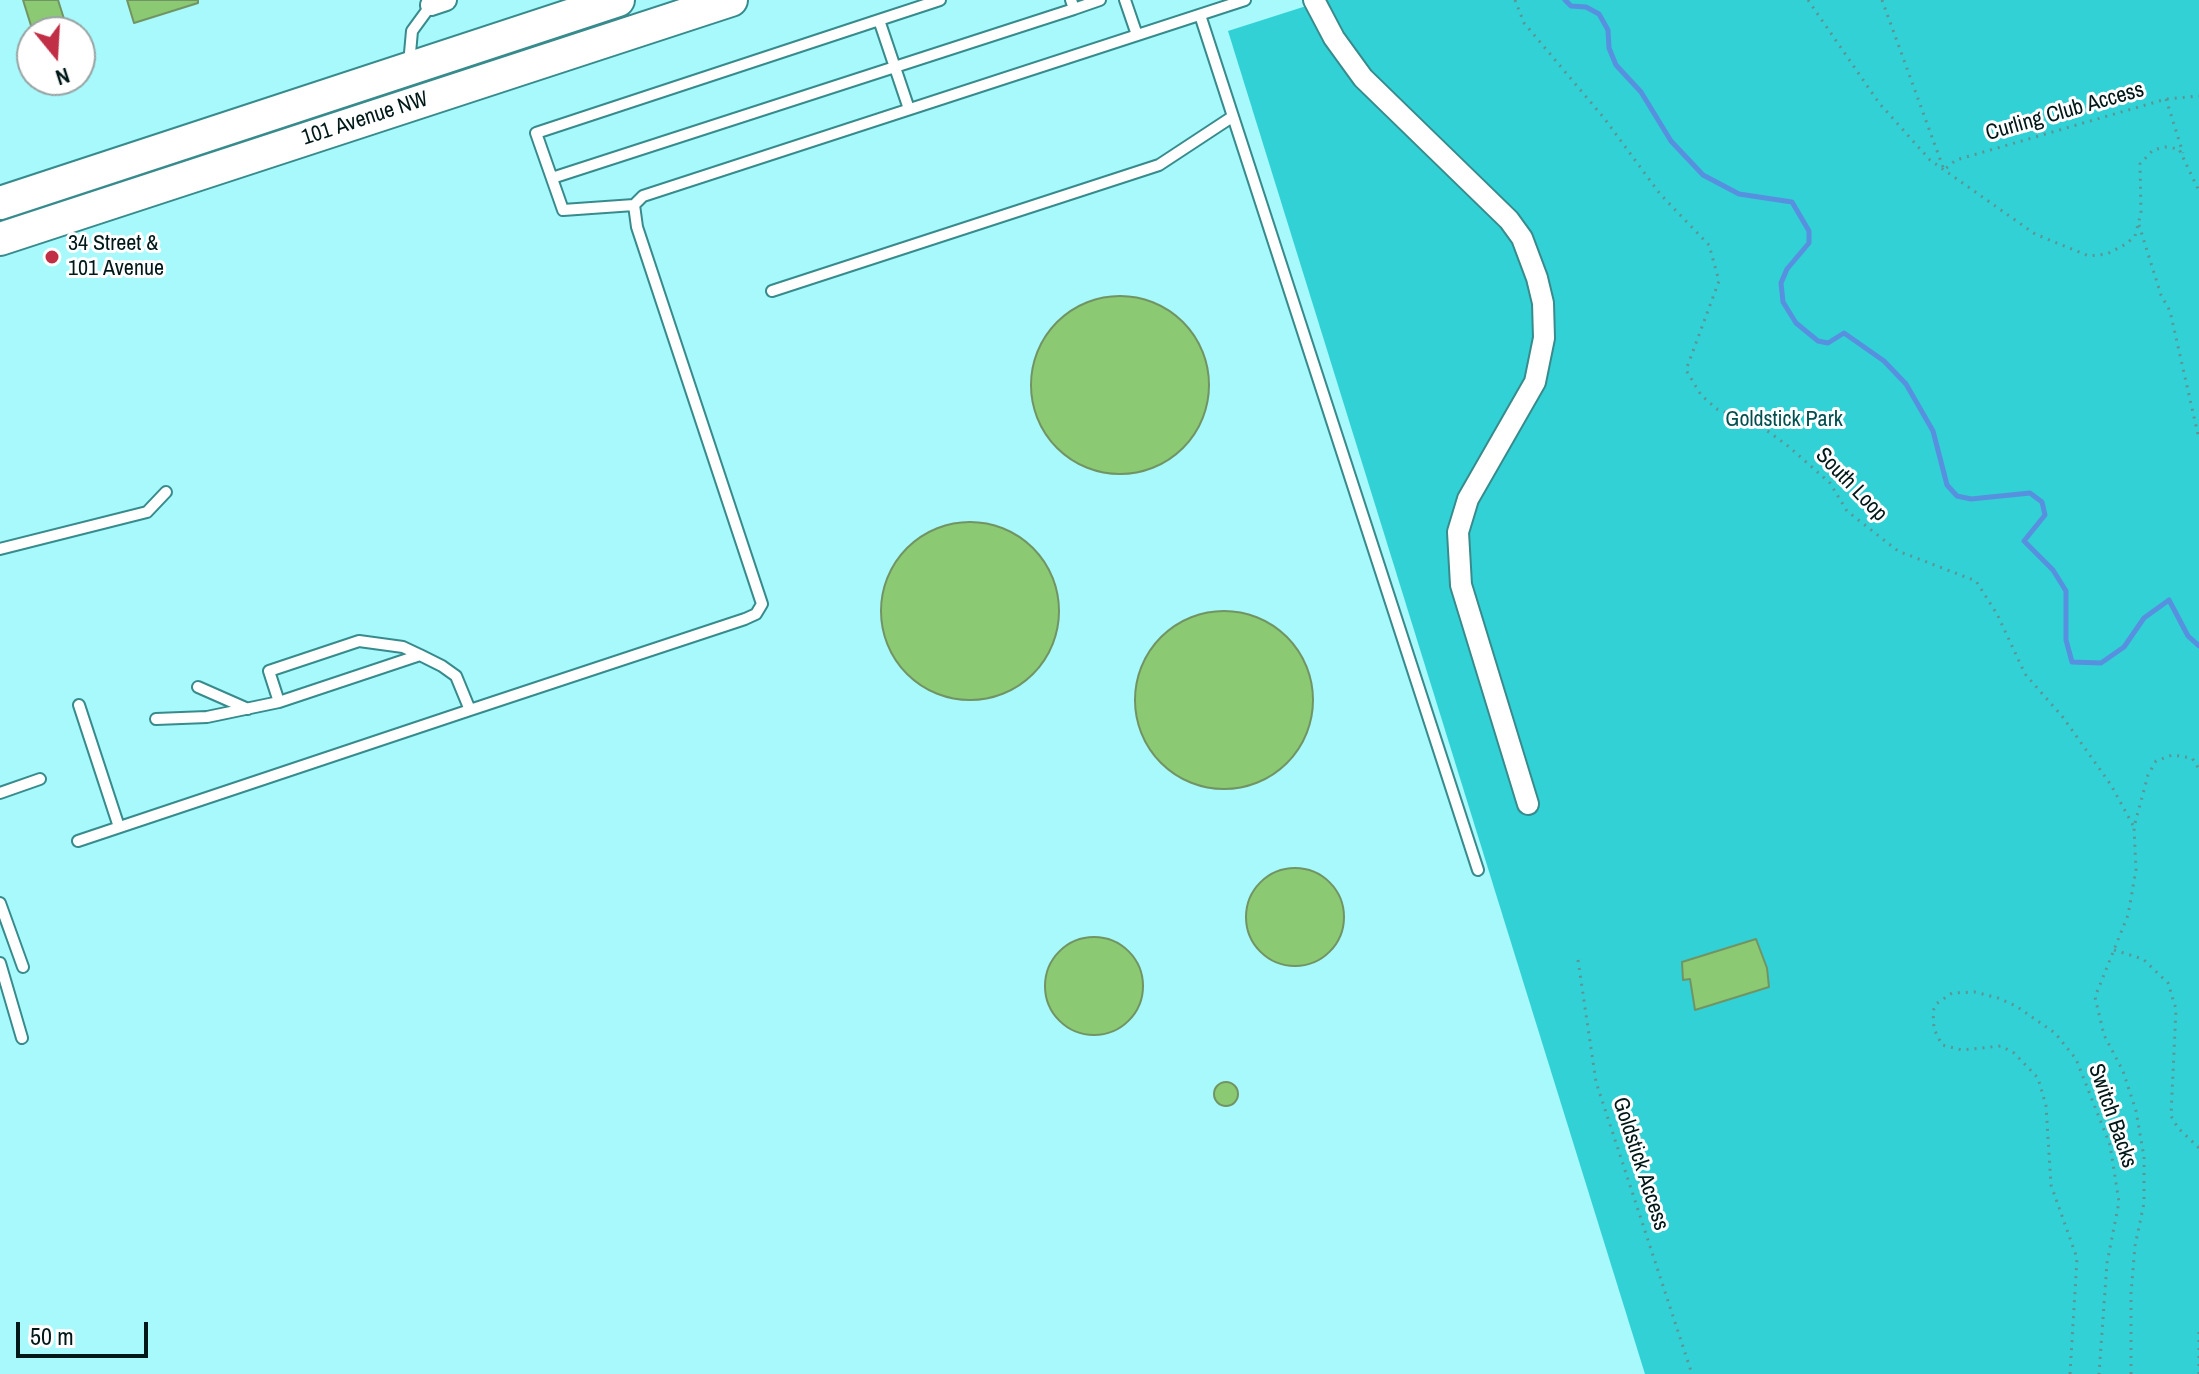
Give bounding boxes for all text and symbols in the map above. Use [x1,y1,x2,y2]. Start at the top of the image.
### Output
north arrow [16,16,96,96]
text: N [52,61,74,93]
street label: Curling Club Access [1983,77,2147,147]
street label: 101 Avenue NW [299,86,431,152]
place label: 34 Street & 101 Avenue [68,231,164,282]
marker: 34 Street & 101 Avenue [43,248,61,266]
park label: Goldstick Park [1725,407,1843,433]
street label: South Loop [1809,443,1893,527]
street label: Switch Backs [2082,1061,2142,1171]
street label: Goldstick Access [1606,1094,1674,1234]
scale bar [20,1306,152,1356]
text: 50 m [30,1320,74,1352]

